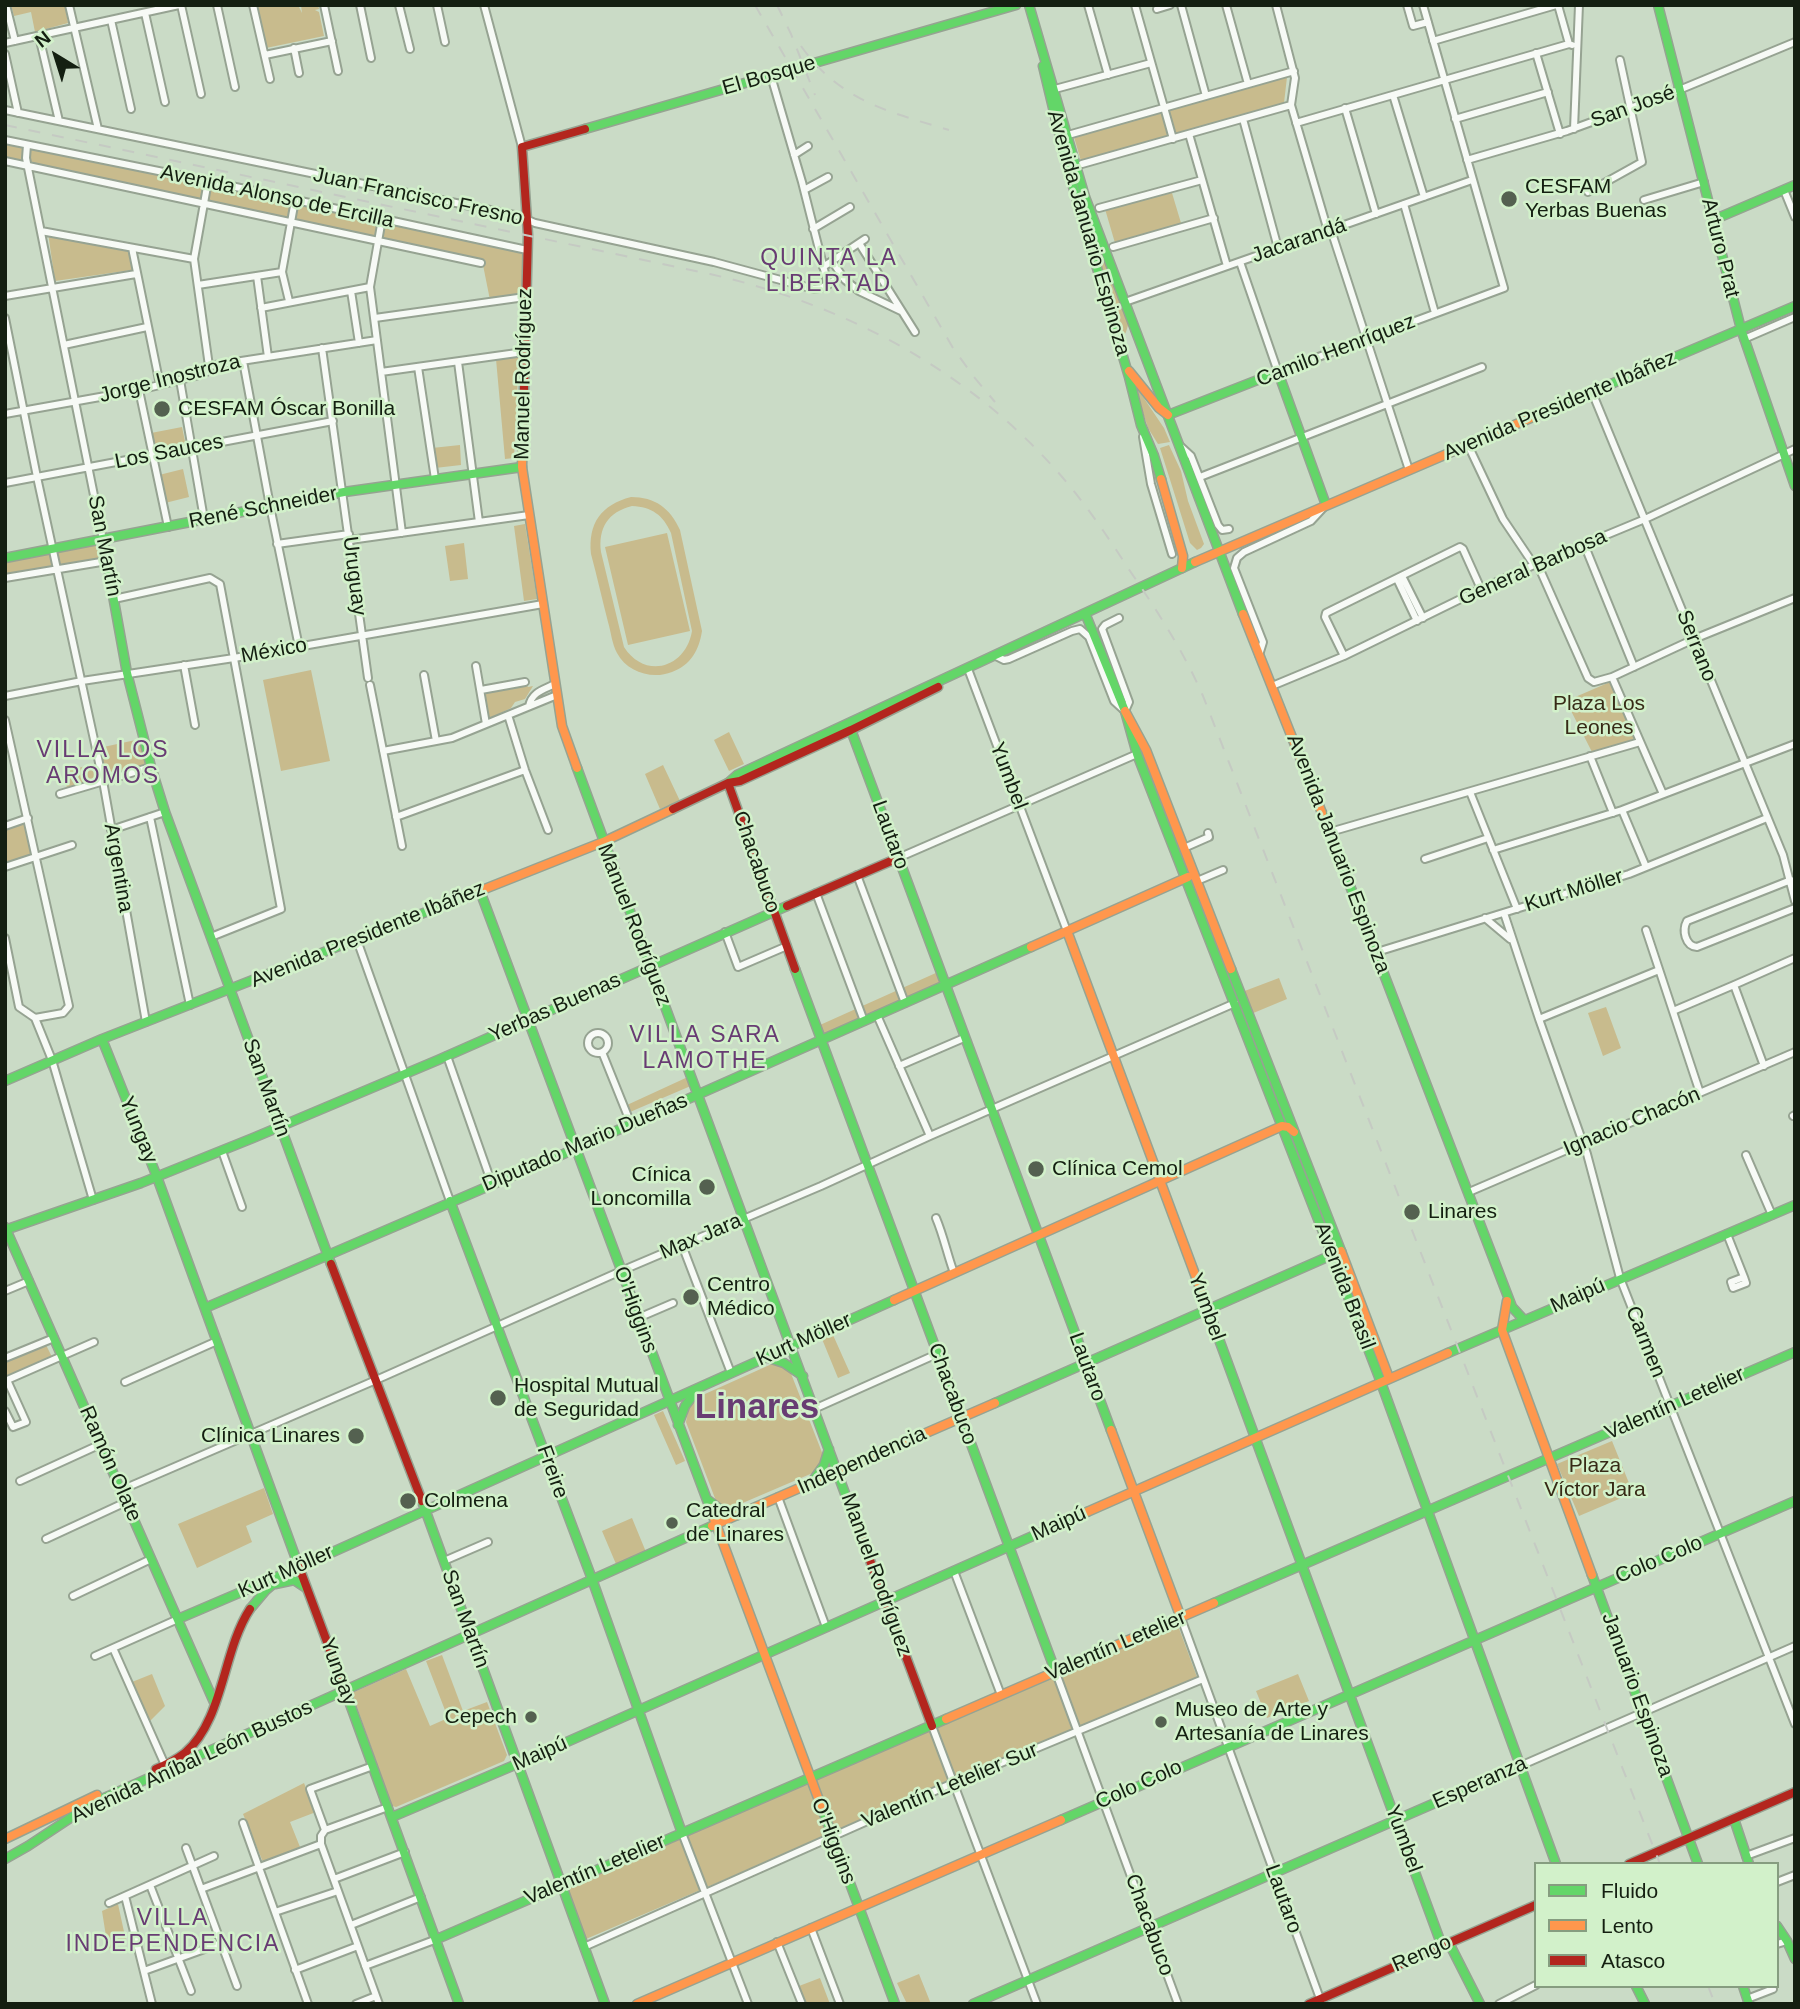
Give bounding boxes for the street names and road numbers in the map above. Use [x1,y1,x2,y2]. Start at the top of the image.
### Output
street label: El Bosque [720,51,818,101]
street label: San José [1588,80,1678,134]
street label: Avenida Januario Espinoza [1041,107,1135,359]
street label: Avenida Alonso de Ercilla [158,160,396,234]
street label: Juan Francisco Fresno [311,162,525,232]
street label: Arturo Prat [1695,196,1745,300]
street label: Jacarandá [1249,213,1349,269]
street label: Manuel Rodríguez [510,288,538,460]
street label: Camilo Henríquez [1253,309,1419,393]
street label: Avenida Presidente Ibáñez [1440,345,1680,467]
street label: Jorge Inostroza [97,349,243,409]
street label: Los Sauces [113,429,225,475]
street label: René Schneider [187,481,339,535]
street label: San Martín [82,493,126,599]
street label: General Barbosa [1455,524,1611,612]
street label: Uruguay [337,535,371,617]
street label: Serrano [1670,607,1722,685]
street label: México [239,633,309,669]
street label: Avenida Januario Espinoza [1281,731,1395,977]
street label: Yumbel [984,739,1032,813]
street label: Lautaro [866,797,914,873]
street label: Chacabuco [727,808,785,916]
street label: Argentina [98,822,138,914]
street label: Manuel Rodríguez [591,840,677,1010]
street label: Kurt Möller [1522,864,1626,918]
street label: Avenida Presidente Ibáñez [247,876,489,994]
street label: Yerbas Buenas [485,968,625,1048]
street label: San Martín [237,1035,295,1141]
street label: Ignacio Chacón [1560,1082,1704,1162]
street label: Diputado Mario Dueñas [479,1088,691,1198]
street label: Yungay [113,1093,163,1167]
street label: Max Jara [656,1209,746,1265]
street label: Avenida Brasil [1308,1219,1380,1353]
street label: O'Higgins [608,1263,662,1357]
street label: Yumbel [1182,1270,1230,1344]
street label: Maipú [1547,1273,1609,1319]
street label: Carmen [1619,1303,1671,1381]
street label: Kurt Möller [753,1308,855,1372]
street label: Lautaro [1063,1329,1111,1405]
street label: Chacabuco [922,1340,982,1448]
street label: Valentín Letelier [1601,1362,1749,1446]
street label: Ramón Olate [73,1402,147,1526]
street label: Independencia [794,1421,930,1501]
street label: Freire [531,1442,573,1502]
street label: Manuel Rodríguez [835,1490,917,1660]
street label: Maipú [1028,1501,1090,1547]
street label: Colo Colo [1612,1530,1706,1590]
street label: Kurt Möller [235,1540,337,1604]
street label: San Martín [436,1566,494,1672]
street label: Valentín Letelier [1042,1605,1190,1687]
street label: Januario Espinoza [1596,1610,1678,1780]
street label: Yungay [314,1635,362,1709]
street label: Avenida Aníbal León Bustos [67,1695,317,1829]
street label: Maipú [509,1731,571,1777]
street label: Valentín Letelier Sur [858,1738,1042,1834]
street label: Esperanza [1429,1751,1531,1815]
street label: Colo Colo [1092,1755,1186,1815]
street label: O'Higgins [805,1794,861,1888]
street label: Yumbel [1379,1802,1427,1876]
street label: Valentín Letelier [521,1829,669,1911]
street label: Lautaro [1259,1861,1307,1937]
street label: Chacabuco [1119,1871,1179,1979]
street label: Rengo [1389,1930,1455,1978]

